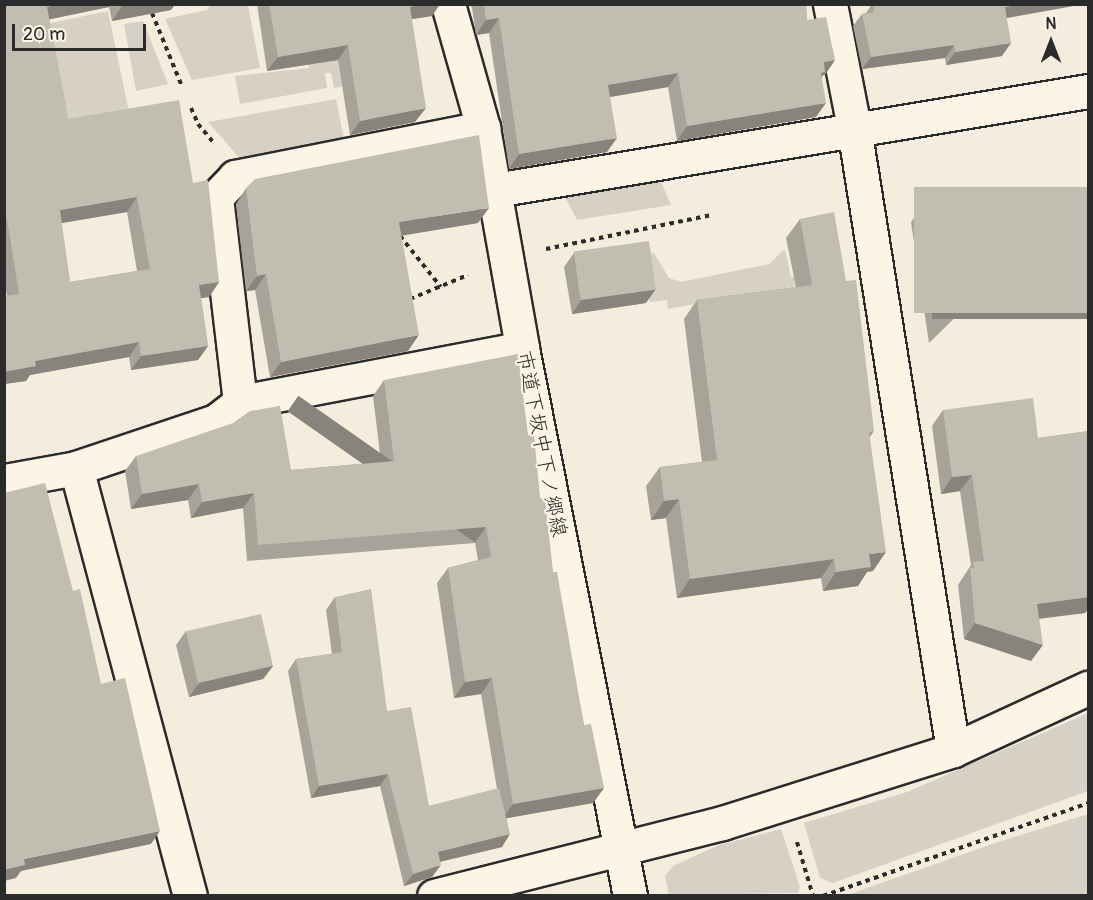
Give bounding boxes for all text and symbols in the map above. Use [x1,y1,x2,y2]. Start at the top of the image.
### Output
scale bar [15,12,148,50]
north arrow [1021,12,1081,72]
text: N [1046,14,1056,34]
text: 20 m [23,23,65,46]
street label: 市道下坂中下ノ郷線 [511,349,571,539]

